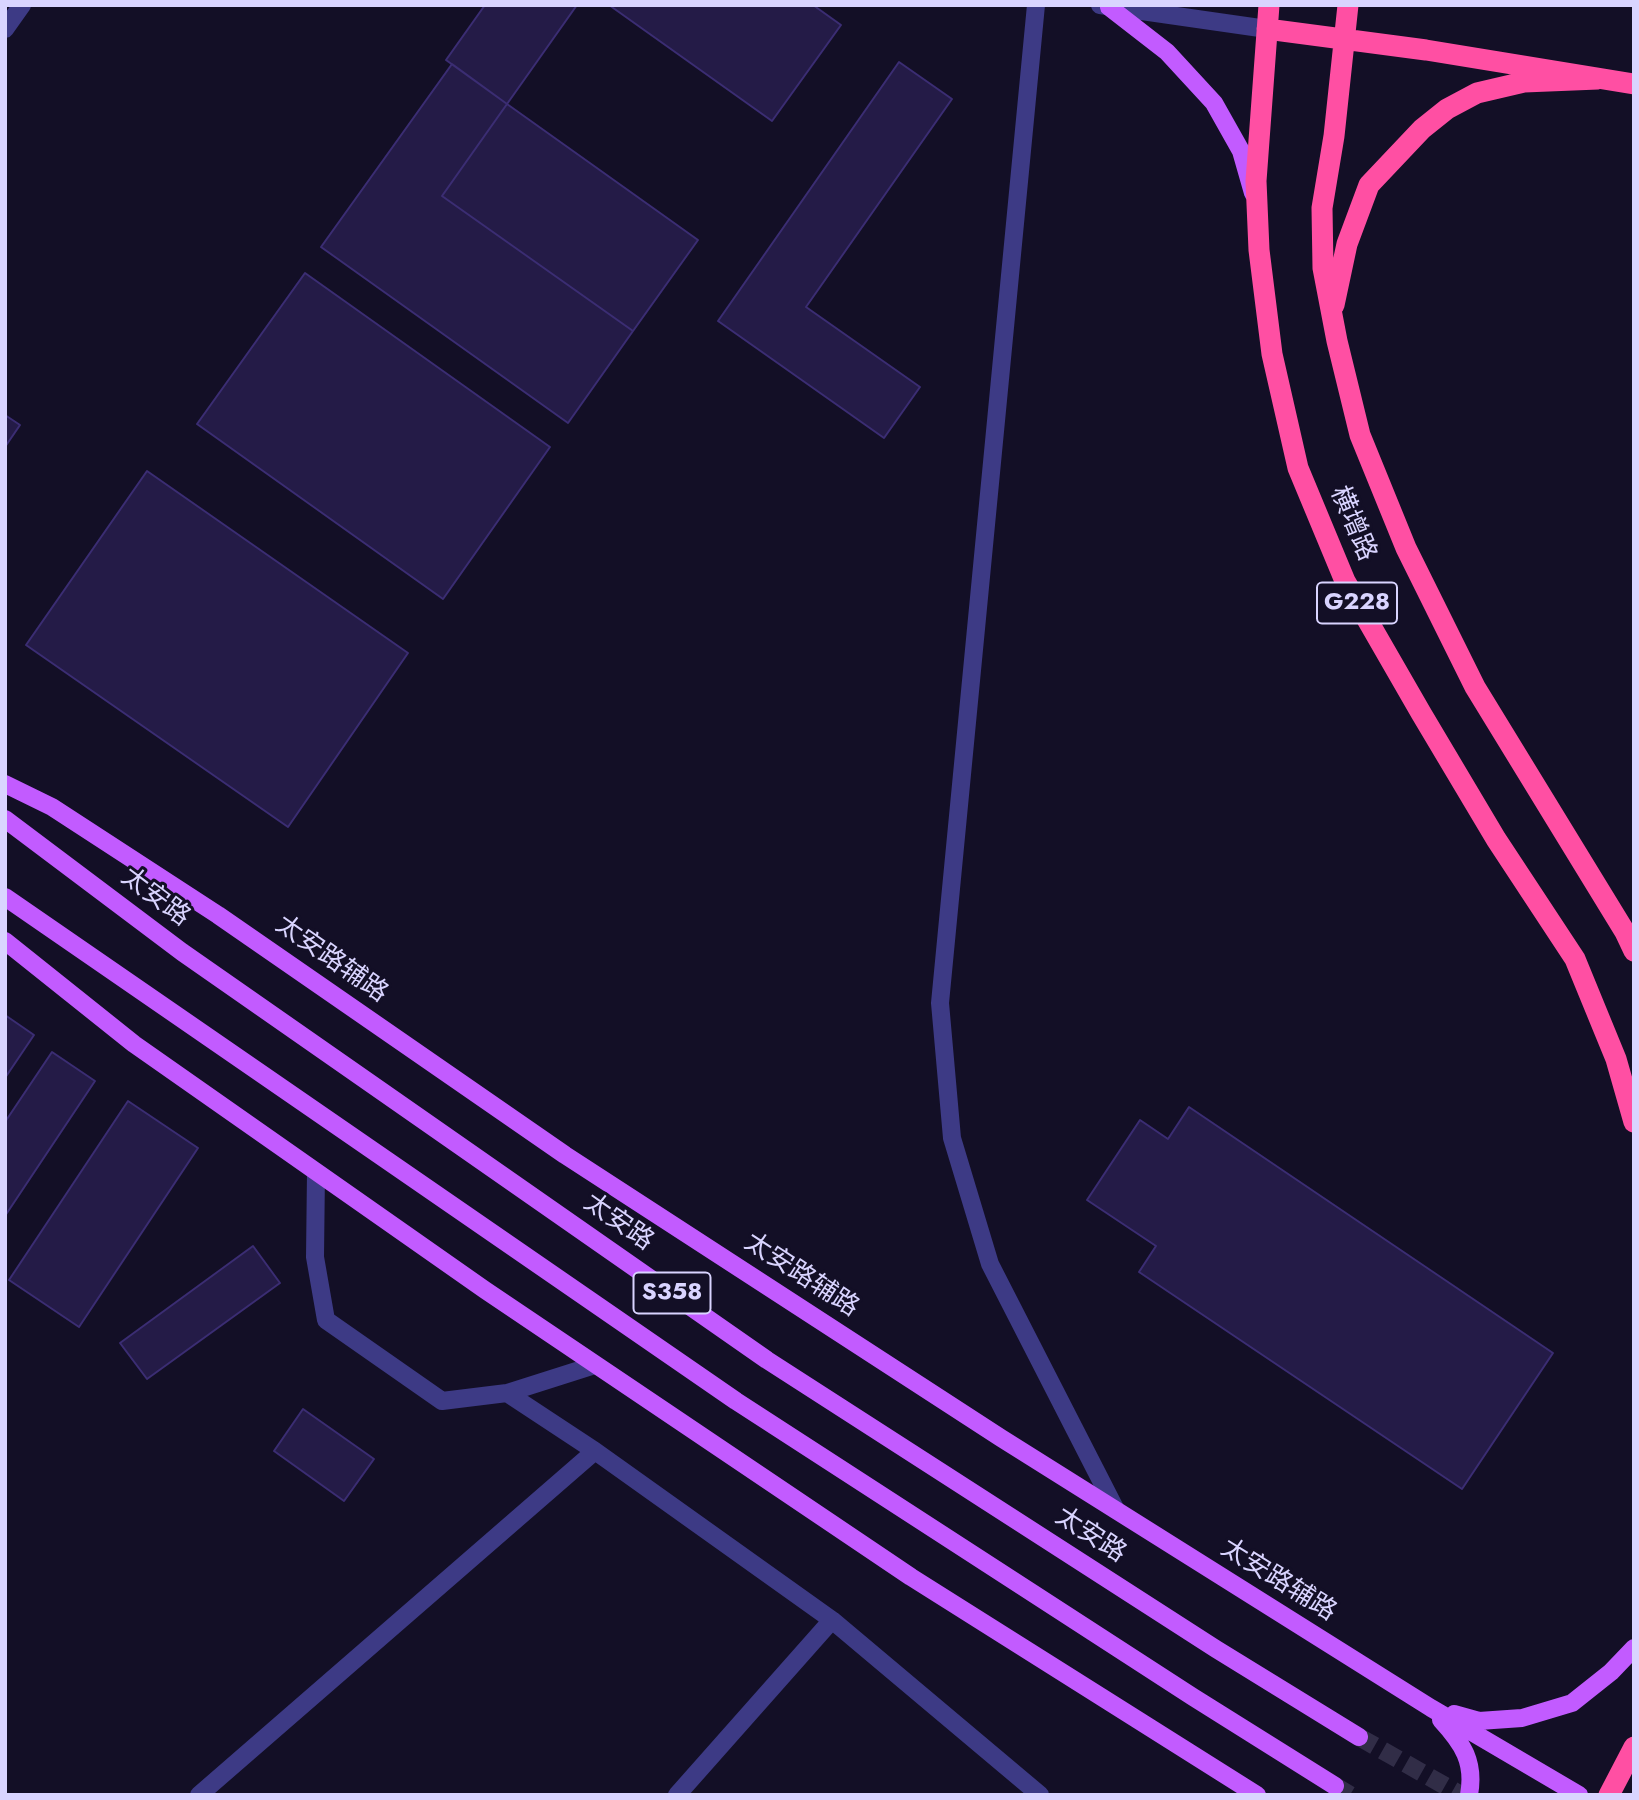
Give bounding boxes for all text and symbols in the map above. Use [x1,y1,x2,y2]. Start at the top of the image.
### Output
street label: 横增路 [1322,482,1382,566]
road number: G228 [1317,582,1397,624]
street label: 太安路 [114,862,196,934]
street label: 太安路辅路 [269,910,393,1010]
street label: 太安路 [577,1188,659,1258]
street label: 太安路辅路 [738,1228,864,1324]
road number: S358 [634,1273,710,1314]
street label: 太安路 [1049,1502,1131,1570]
street label: 太安路辅路 [1215,1533,1341,1629]

